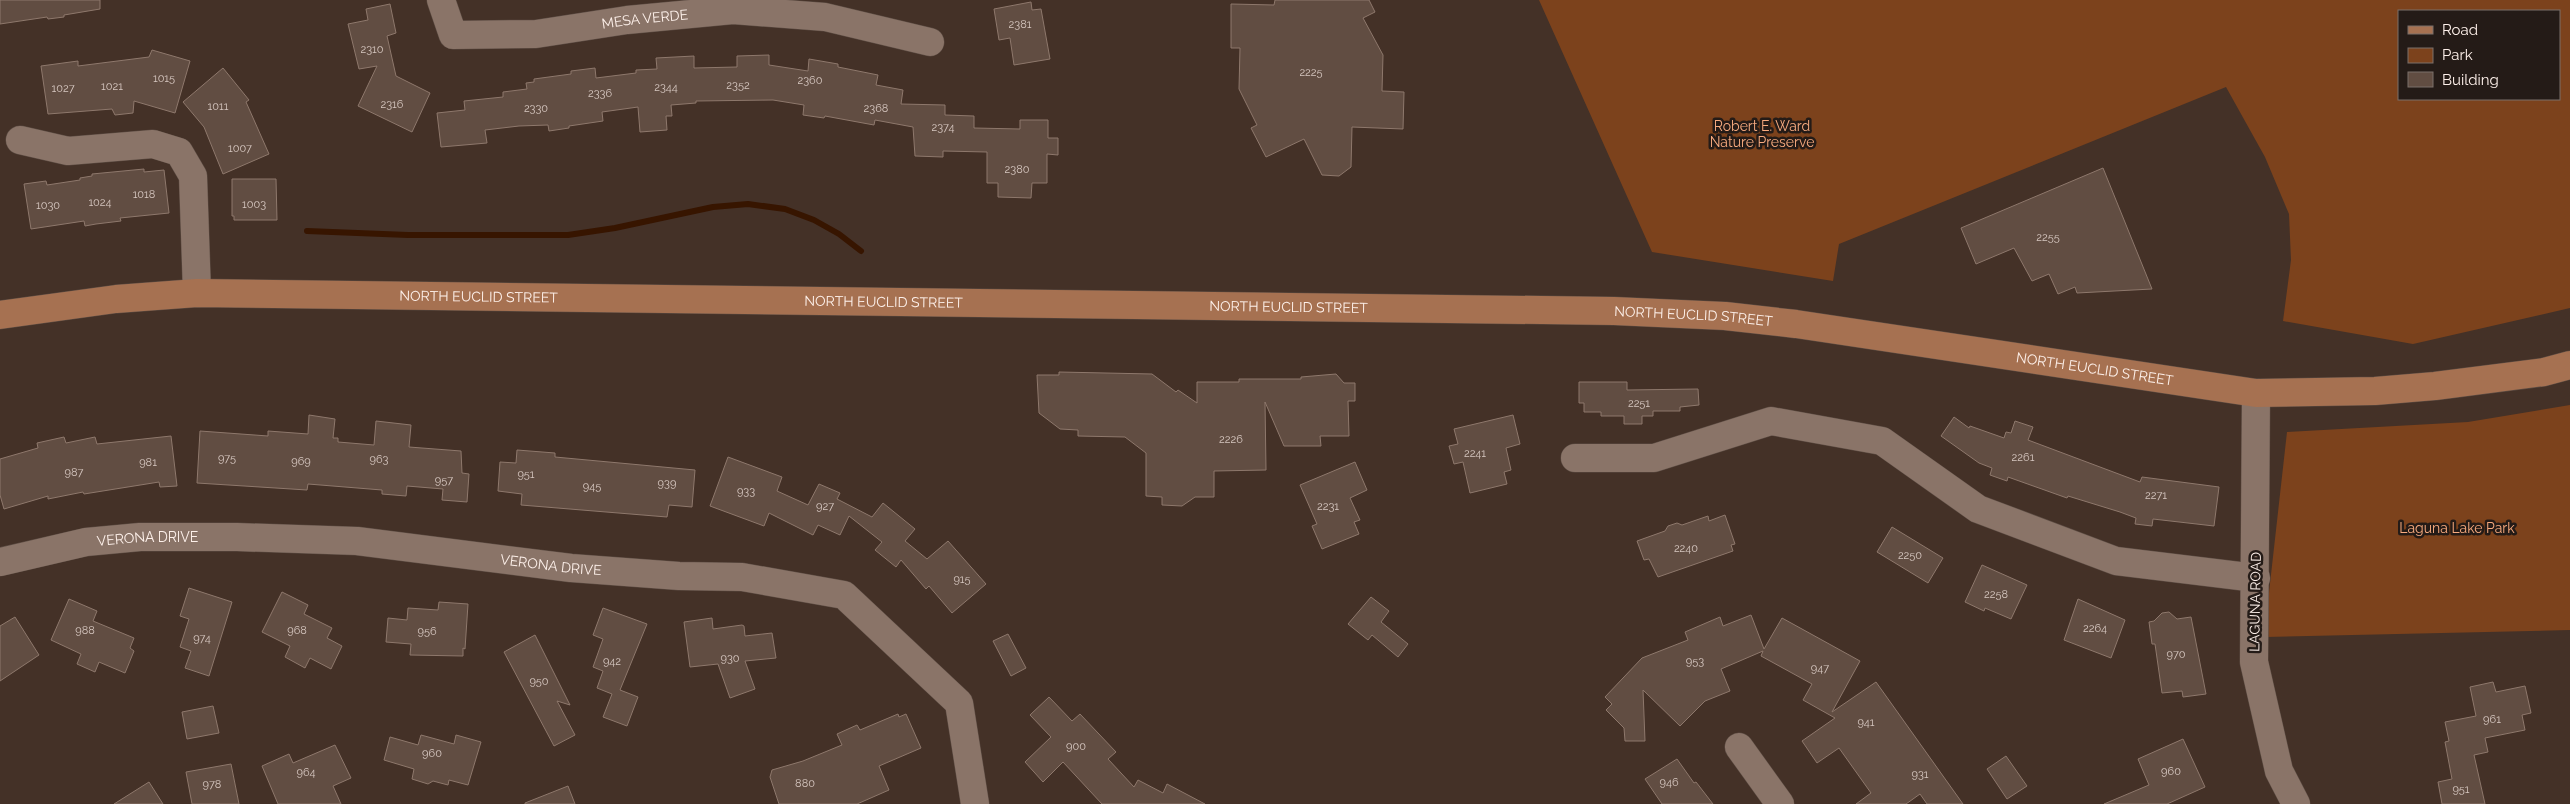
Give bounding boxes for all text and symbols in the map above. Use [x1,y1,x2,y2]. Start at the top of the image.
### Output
street label: MESA VERDE [601,6,689,32]
legend [2398,10,2560,100]
house number: 2381 [1009,18,1032,31]
text: Road [2442,21,2478,39]
house number: 2310 [360,43,384,56]
text: Park [2442,46,2473,64]
house number: 2225 [1299,66,1323,79]
text: Building [2442,71,2499,89]
house number: 1015 [153,72,175,85]
house number: 2360 [798,74,823,87]
house number: 2352 [726,79,750,92]
house number: 1021 [101,80,123,93]
house number: 2344 [654,81,678,94]
house number: 1027 [51,82,75,95]
house number: 2336 [588,87,612,100]
house number: 2316 [381,98,404,111]
house number: 1011 [208,100,229,113]
house number: 2330 [524,102,548,115]
house number: 2368 [864,102,888,115]
park label: Robert E. Ward Nature Preserve [1710,118,1814,150]
house number: 2374 [932,121,954,134]
house number: 1007 [228,142,252,155]
house number: 2380 [1005,163,1030,176]
house number: 1018 [133,188,155,201]
house number: 1024 [88,196,112,209]
house number: 1003 [242,198,266,211]
house number: 1030 [36,199,60,212]
house number: 2255 [2036,231,2060,244]
street label: NORTH EUCLID STREET [399,288,559,306]
street label: NORTH EUCLID STREET [804,293,963,311]
street label: NORTH EUCLID STREET [1209,298,1368,316]
street label: NORTH EUCLID STREET [1614,303,1774,329]
street label: NORTH EUCLID STREET [2015,349,2175,389]
house number: 2251 [1628,397,1650,410]
house number: 2226 [1219,433,1243,446]
house number: 2241 [1464,447,1486,460]
house number: 2261 [2012,451,2035,464]
house number: 975 [218,452,236,465]
house number: 963 [370,453,389,466]
house number: 969 [291,455,311,468]
house number: 981 [139,456,157,469]
house number: 987 [65,466,84,479]
house number: 951 [517,468,535,481]
house number: 957 [435,474,453,487]
house number: 939 [658,477,676,490]
house number: 945 [583,480,601,493]
house number: 933 [737,485,755,498]
house number: 2271 [2145,489,2167,502]
house number: 927 [816,500,834,513]
house number: 2231 [1317,500,1339,513]
park label: Laguna Lake Park [2399,520,2515,536]
street label: VERONA DRIVE [96,529,198,549]
house number: 2240 [1674,542,1698,555]
house number: 2250 [1898,549,1922,562]
street label: VERONA DRIVE [499,551,602,578]
street label: LAGUNA ROAD [2246,552,2264,652]
house number: 915 [953,573,971,586]
house number: 2258 [1984,588,2008,601]
house number: 2264 [2083,622,2107,635]
house number: 988 [75,624,95,637]
house number: 968 [287,624,307,637]
house number: 956 [417,625,437,638]
house number: 974 [193,632,211,645]
house number: 970 [2167,648,2186,661]
house number: 930 [720,652,740,665]
house number: 942 [603,655,621,668]
house number: 953 [1686,655,1704,668]
house number: 947 [1811,662,1829,675]
house number: 950 [529,675,549,688]
house number: 961 [2483,713,2501,726]
house number: 941 [1857,716,1875,729]
house number: 900 [1066,740,1086,753]
house number: 960 [422,747,442,760]
house number: 960 [2161,765,2181,778]
house number: 964 [296,766,316,779]
house number: 931 [1911,768,1929,781]
house number: 946 [1659,776,1679,789]
house number: 880 [795,777,815,790]
house number: 978 [203,778,221,791]
house number: 951 [2452,783,2470,796]

